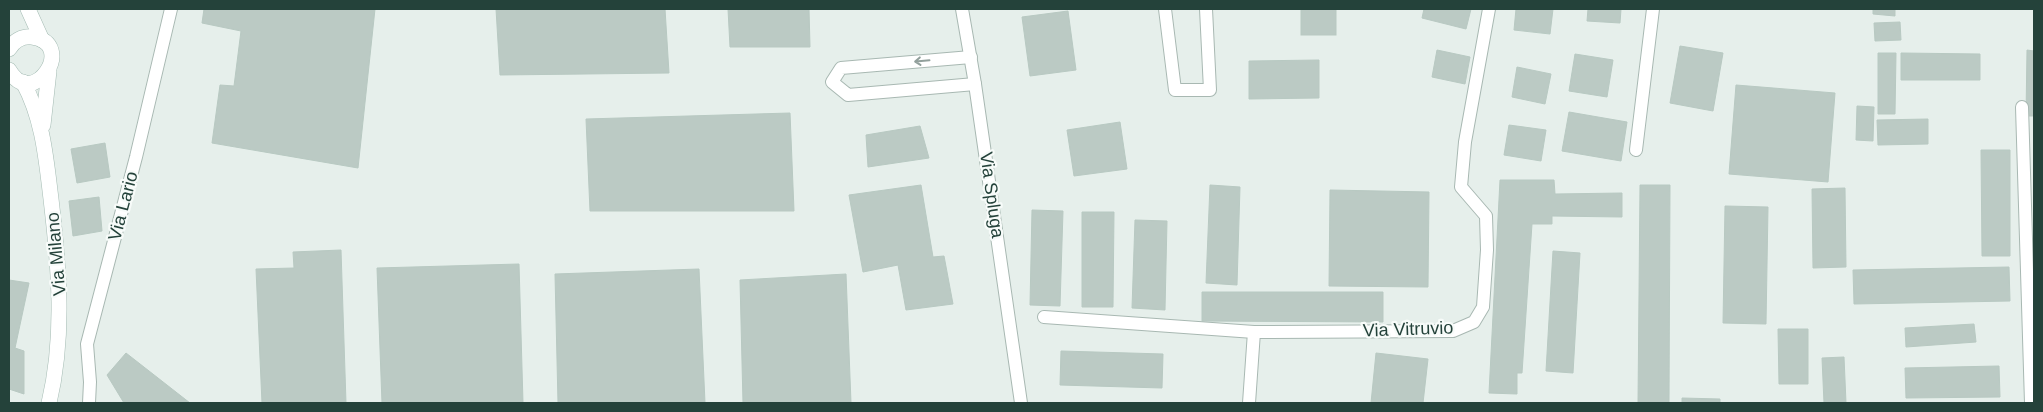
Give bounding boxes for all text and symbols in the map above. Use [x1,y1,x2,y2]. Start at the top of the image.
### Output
one-way arrow [914,57,930,66]
street label: Via Spluga [976,151,1008,240]
street label: Via Lario [104,169,142,243]
street label: Via Milano [42,211,70,297]
street label: Via Vitruvio [1362,317,1454,341]

